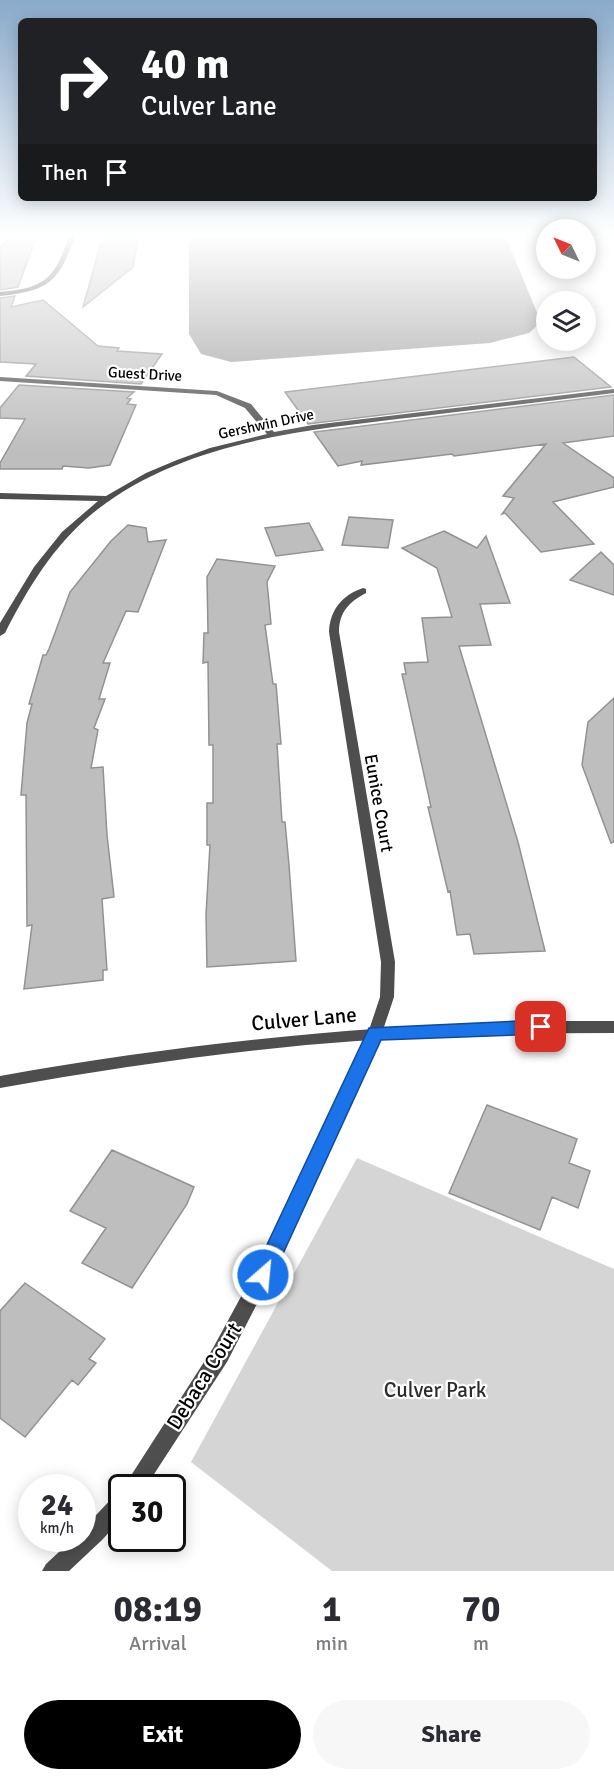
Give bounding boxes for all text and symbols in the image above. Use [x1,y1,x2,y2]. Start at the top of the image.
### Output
text: 40 m [141,39,230,90]
icon: right [42,42,120,120]
text: Culver Lane [141,90,277,123]
icon: arrive [100,156,133,189]
text: Then [42,159,88,186]
north arrow [536,219,596,279]
map controls [536,219,596,351]
button: layers [536,291,596,351]
street label: Guest Drive [108,363,182,385]
street label: Gershwin Drive [217,405,315,443]
street label: Eunice Court [360,752,398,854]
street label: Culver Lane [250,1001,358,1037]
pin [515,1001,566,1052]
icon: arrive [524,1010,557,1043]
position arrow [231,1243,295,1307]
street label: Debaca Court [161,1318,247,1434]
park label: Culver Park [384,1377,487,1403]
speed limit sign: 30 [108,1474,186,1552]
text: 24 [41,1487,73,1524]
text: km/h [40,1519,74,1537]
text: 08:19 [114,1587,202,1632]
text: 1 [322,1587,341,1632]
text: 70 [461,1587,500,1632]
text: Arrival [129,1631,187,1656]
text: min [316,1631,348,1656]
text: m [473,1631,489,1656]
button: Exit [24,1700,301,1769]
button: Share [313,1700,590,1769]

